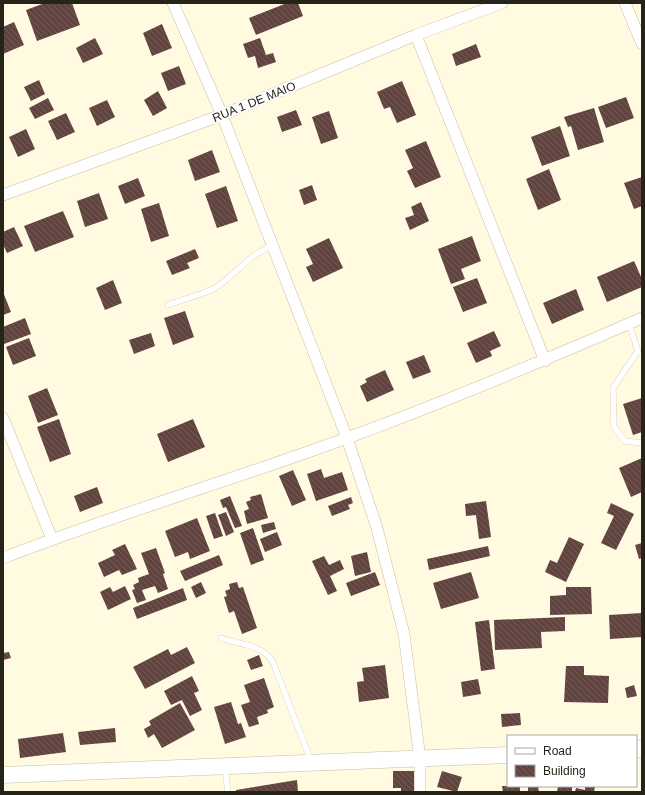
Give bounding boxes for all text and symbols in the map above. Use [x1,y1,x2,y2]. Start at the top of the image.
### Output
street label: RUA 1 DE MAIO [210,79,298,125]
legend [507,735,637,787]
text: Road [543,744,572,758]
text: Building [543,764,586,778]

